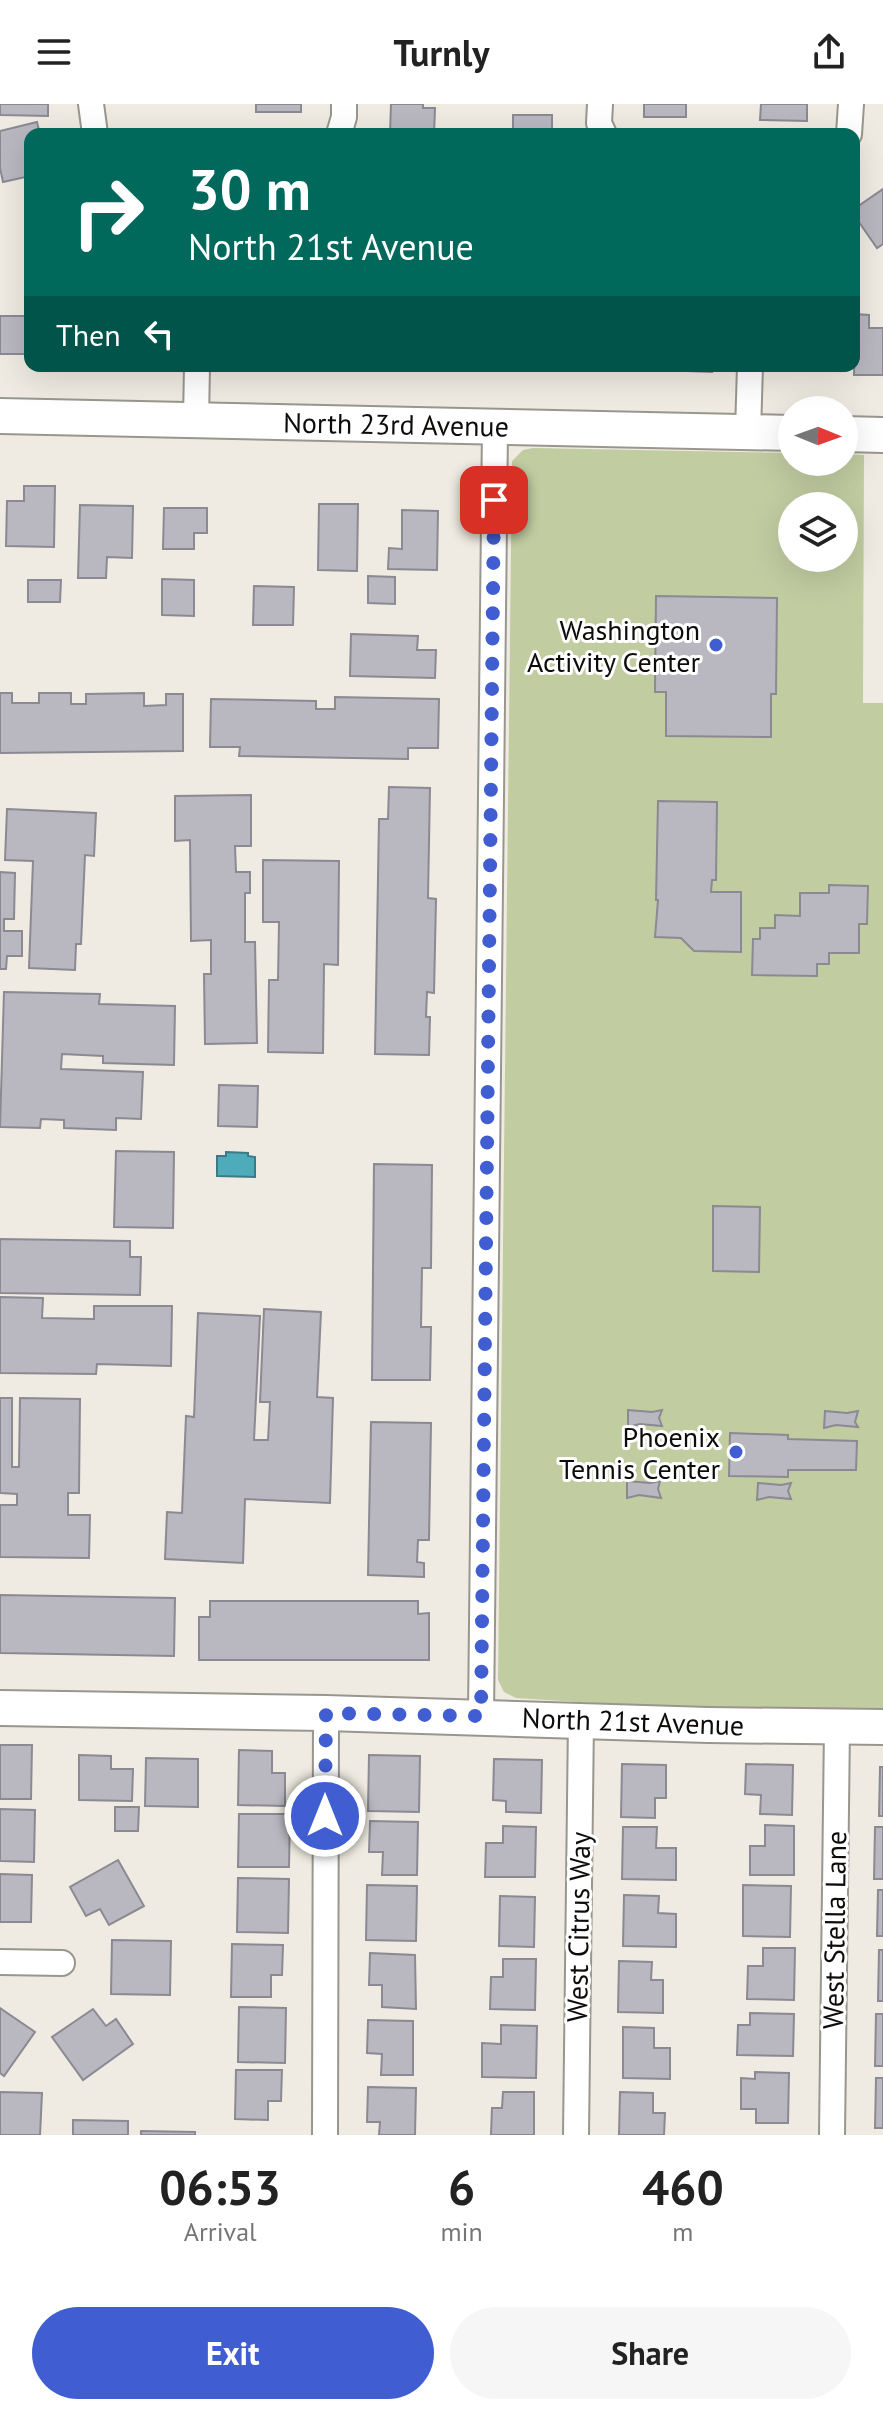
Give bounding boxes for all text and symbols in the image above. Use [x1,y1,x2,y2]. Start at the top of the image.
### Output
text: Turnly [393,29,490,76]
icon: menu [32,30,76,74]
icon: share [807,30,851,74]
text: 30 m [188,153,311,225]
icon: right [56,160,160,264]
text: North 21st Avenue [188,223,474,270]
icon: left [137,312,181,356]
text: Then [56,315,121,354]
north arrow [778,396,858,476]
map controls [778,396,858,572]
street label: North 23rd Avenue [283,404,509,444]
pin [460,466,528,534]
icon: arrive [472,478,516,522]
button: layers [778,492,858,572]
place label: Washington Activity Center [527,611,700,680]
marker: Washington Activity Center [707,636,725,654]
place label: Phoenix Tennis Center [559,1418,720,1487]
marker: Phoenix Tennis Center [727,1443,745,1461]
street label: North 21st Avenue [521,1699,745,1743]
position arrow [283,1774,367,1858]
street label: West Stella Lane [814,1831,854,2029]
street label: West Citrus Way [558,1832,598,2022]
text: 06:53 [159,2156,281,2218]
text: 6 [448,2156,475,2218]
text: 460 [642,2156,724,2218]
text: Arrival [184,2215,257,2248]
text: min [440,2215,483,2248]
text: m [672,2215,693,2248]
button: Exit [32,2307,434,2399]
button: Share [450,2307,851,2399]

